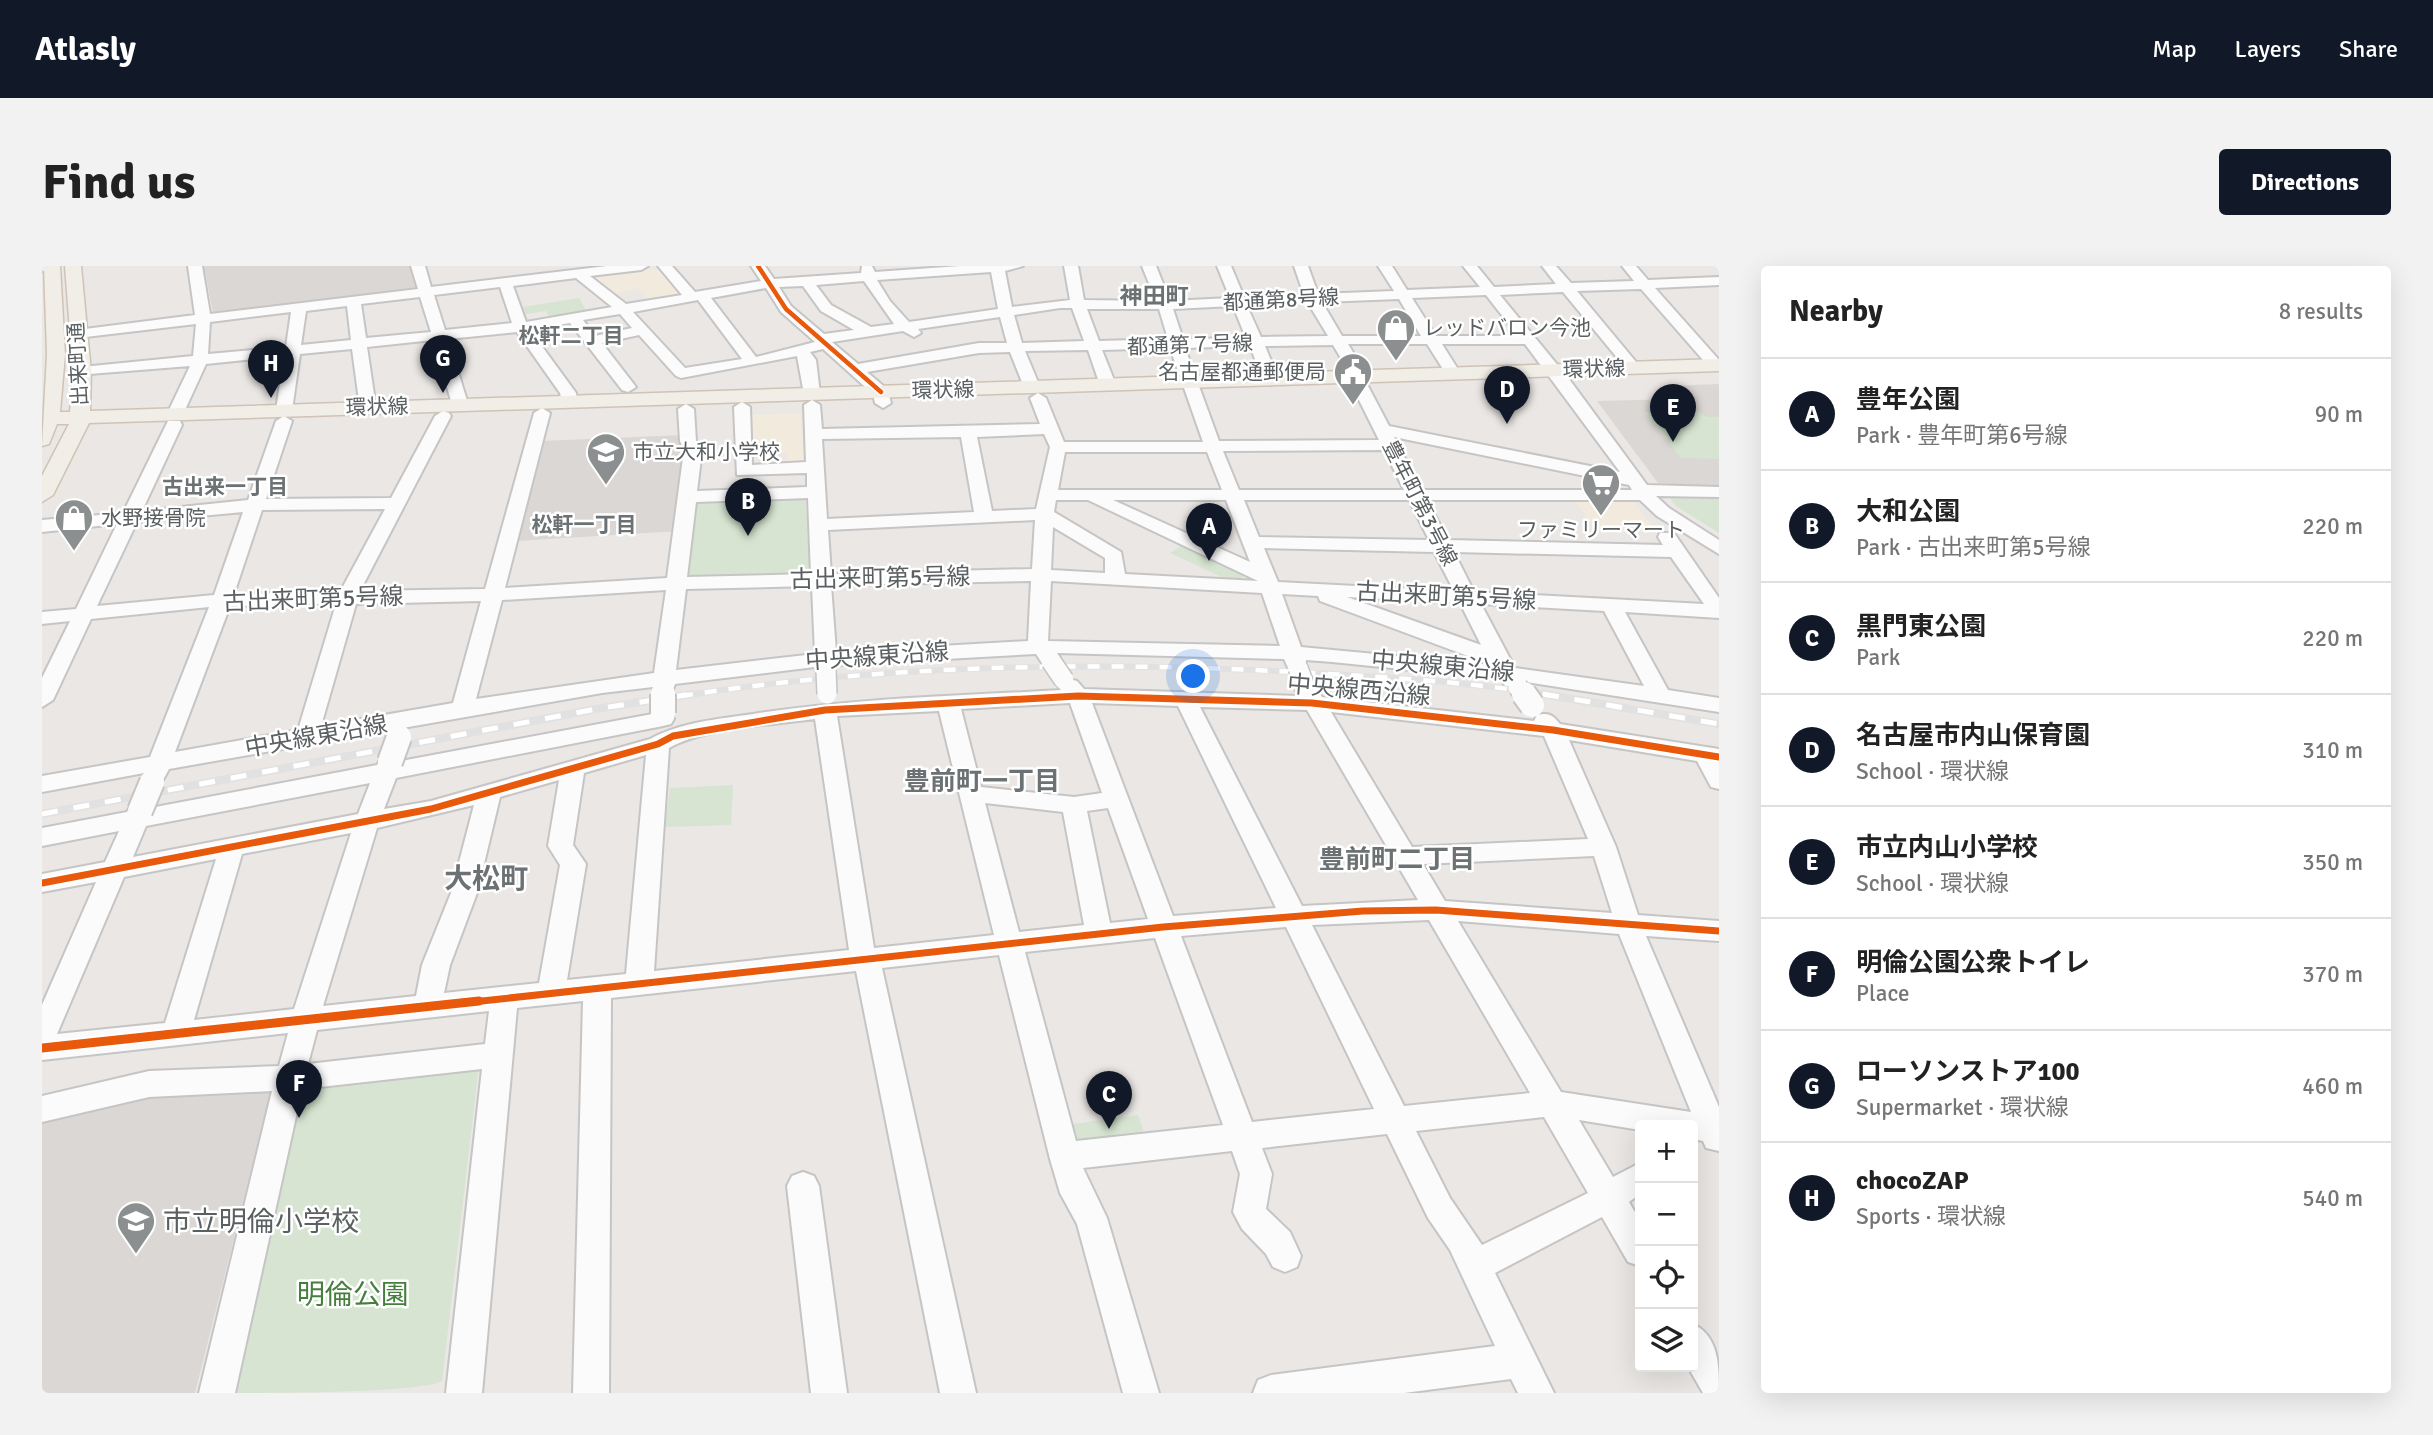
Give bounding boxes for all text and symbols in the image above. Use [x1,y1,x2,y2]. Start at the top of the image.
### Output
text: Atlasly [35,29,136,70]
text: Map [2152,34,2197,64]
text: Layers [2235,34,2301,64]
text: Share [2339,34,2398,64]
button: Directions [2219,149,2391,215]
text: Find us [42,152,195,212]
district label: 神田町 [1120,282,1189,311]
street label: 都通第8号線 [1222,284,1340,316]
text: Nearby [1789,293,1883,330]
text: 8 results [2279,297,2363,326]
shop icon: レッドバロン今池 [1375,307,1417,362]
place label: レッドバロン今池 [1423,315,1591,341]
street label: 出来町通 [63,321,93,407]
district label: 松軒二丁目 [519,323,624,349]
street label: 都通第７号線 [1127,330,1253,360]
pin: G [420,335,466,393]
pin: H [248,340,294,398]
public building icon: 名古屋都通郵便局 [1332,351,1374,406]
street label: 環状線 [1562,355,1626,383]
place label: 名古屋都通郵便局 [1158,359,1326,385]
pin: D [1484,366,1530,424]
street label: 環状線 [911,376,975,404]
pin: E [1650,384,1696,442]
text: 豊年公園 [1856,384,1960,416]
street label: 環状線 [345,393,409,421]
text: A [1805,400,1819,429]
text: 90 m [2315,400,2363,429]
text: Park · 豊年町第6号線 [1856,421,2068,450]
school or university icon: 市立大和小学校 [585,431,627,486]
street label: 豊年町第3号線 [1377,436,1463,570]
place label: 市立大和小学校 [633,439,780,465]
supermarket icon: ファミリーマート [1580,462,1622,517]
district label: 古出来一丁目 [162,474,288,500]
pin: B [725,478,771,536]
text: 大和公園 [1856,496,1960,528]
shop icon: 水野接骨院 [53,497,95,552]
pin: A [1186,503,1232,561]
place label: 水野接骨院 [101,505,206,531]
district label: 松軒一丁目 [532,512,637,538]
text: B [1805,512,1819,541]
text: 220 m [2302,512,2363,541]
place label: ファミリーマート [1517,517,1685,543]
text: Park · 古出来町第5号線 [1856,533,2091,562]
street label: 古出来町第5号線 [789,561,971,595]
street label: 古出来町第5号線 [1355,576,1537,616]
street label: 古出来町第5号線 [222,581,404,617]
text: 黒門東公園 [1856,611,1986,643]
text: C [1805,624,1819,653]
text: 220 m [2302,624,2363,653]
street label: 中央線東沿線 [804,636,950,676]
text: Park [1856,643,1900,672]
street label: 中央線東沿線 [1370,645,1516,687]
your location [1176,659,1210,693]
street label: 中央線西沿線 [1286,669,1432,711]
street label: 中央線東沿線 [242,709,390,763]
text: 名古屋市内山保育園 [1856,720,2090,752]
text: D [1804,736,1820,765]
text: 310 m [2302,736,2363,765]
text: School · 環状線 [1856,757,2009,786]
district label: 豊前町一丁目 [904,766,1060,798]
text: 市立内山小学校 [1856,832,2038,864]
district label: 豊前町二丁目 [1319,844,1475,876]
text: E [1805,848,1819,877]
text: 350 m [2302,848,2363,877]
district label: 大松町 [444,862,528,896]
text: School · 環状線 [1856,869,2009,898]
text: 明倫公園公衆トイレ [1856,947,2090,979]
text: F [1806,960,1818,989]
text: 370 m [2302,960,2363,989]
text: Place [1856,979,1910,1008]
text: ローソンストア100 [1856,1056,2080,1088]
pin: F [276,1060,322,1118]
pin: C [1086,1071,1132,1129]
text: G [1804,1072,1820,1101]
text: 460 m [2302,1072,2363,1101]
text: Supermarket · 環状線 [1856,1093,2069,1122]
map controls [1635,1120,1698,1372]
button: + [1635,1120,1698,1183]
text: chocoZAP [1856,1165,1969,1197]
button: − [1635,1183,1698,1246]
text: H [1804,1184,1820,1213]
text: 540 m [2302,1184,2363,1213]
school or university icon: 市立明倫小学校 [115,1200,157,1255]
text: Sports · 環状線 [1856,1202,2006,1231]
place label: 市立明倫小学校 [163,1205,359,1239]
button: locate [1635,1246,1698,1309]
park label: 明倫公園 [297,1278,409,1312]
button: layers [1635,1309,1698,1372]

